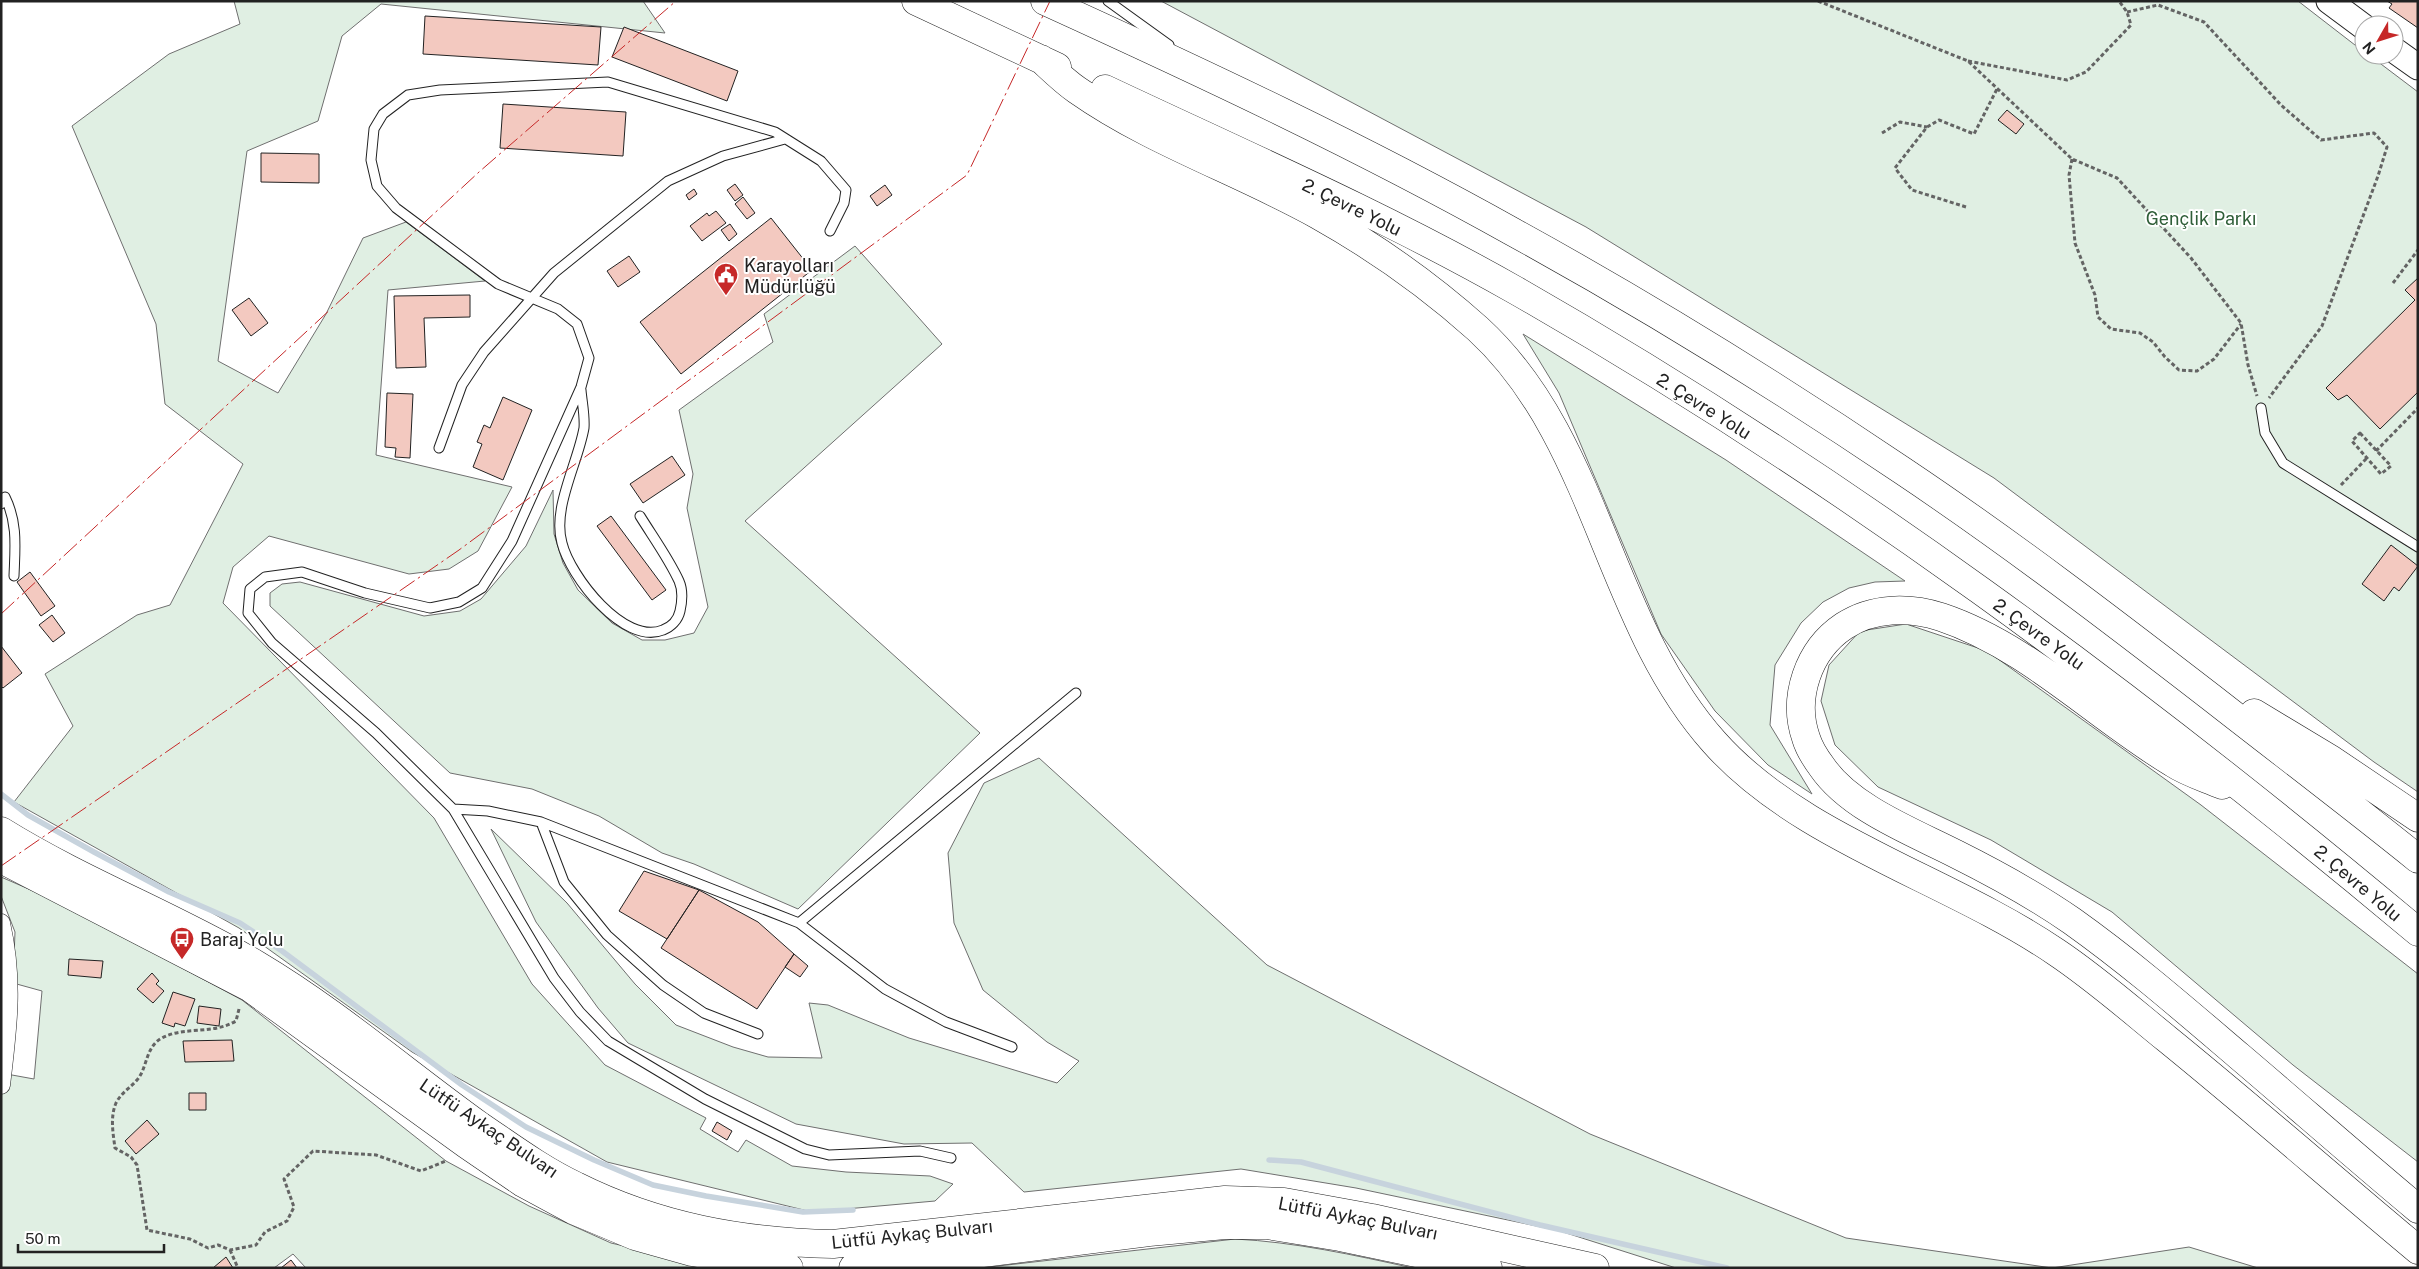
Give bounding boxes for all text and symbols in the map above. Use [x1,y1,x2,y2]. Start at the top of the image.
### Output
north arrow [2354,15,2404,65]
text: N [2359,39,2379,57]
street label: 2. Çevre Yolu [1299,174,1405,240]
park label: Gençlik Parkı [2146,208,2256,229]
place label: Karayolları Müdürlüğü [744,255,836,297]
public building icon: Karayolları Müdürlüğü [713,262,739,296]
street label: 2. Çevre Yolu [1653,369,1755,443]
street label: 2. Çevre Yolu [1989,594,2089,674]
street label: 2. Çevre Yolu [2310,840,2406,926]
bus stop icon: Baraj Yolu [169,926,195,960]
place label: Baraj Yolu [200,929,283,950]
street label: Lütfü Aykaç Bulvarı [416,1074,562,1182]
street label: Lütfü Aykaç Bulvarı [1276,1192,1440,1244]
street label: Lütfü Aykaç Bulvarı [830,1215,994,1253]
scale bar [18,1222,164,1254]
text: 50 m [25,1230,60,1247]

